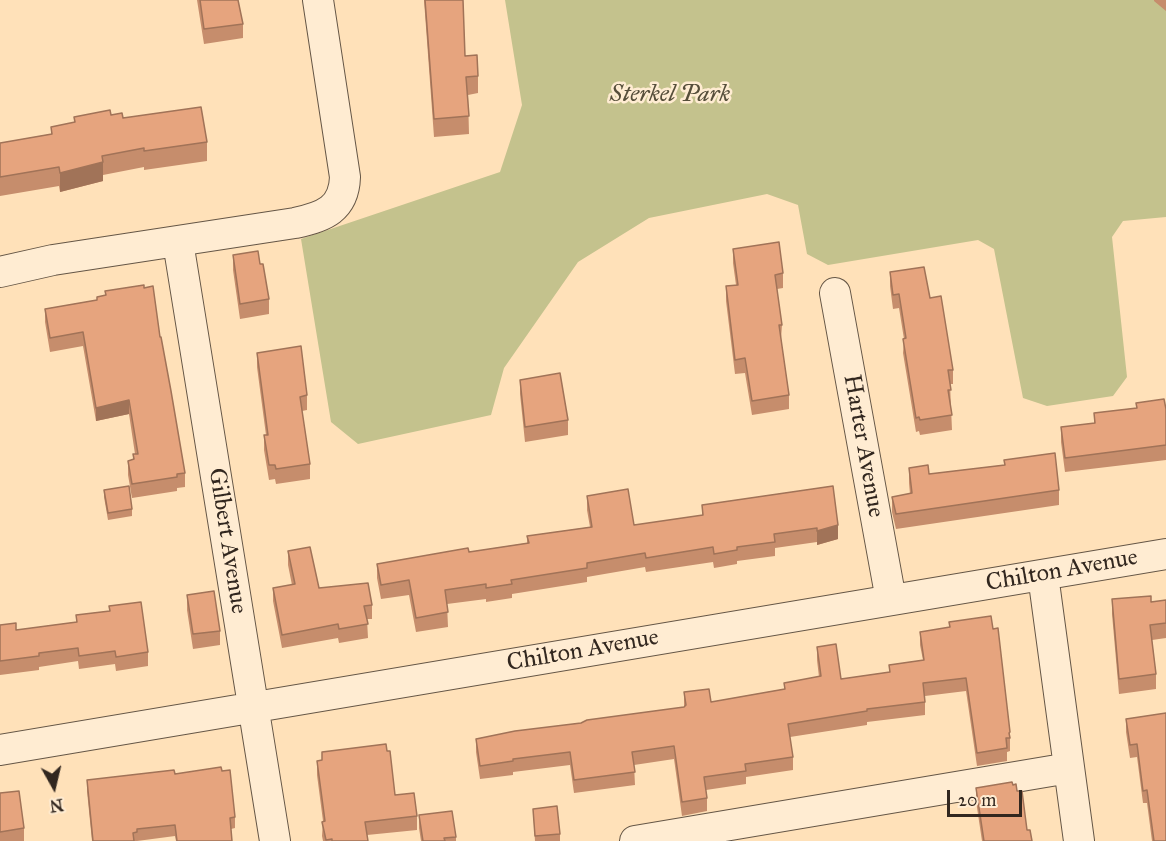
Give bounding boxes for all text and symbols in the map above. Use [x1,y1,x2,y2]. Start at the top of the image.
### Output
park label: Sterkel Park [610,81,730,109]
street label: Harter Avenue [836,372,890,520]
street label: Gilbert Avenue [201,466,253,616]
street label: Chilton Avenue [984,543,1140,599]
street label: Chilton Avenue [505,623,661,679]
north arrow [24,757,84,817]
scale bar [950,778,1025,816]
text: 20 m [958,789,996,811]
text: N [49,795,65,816]

